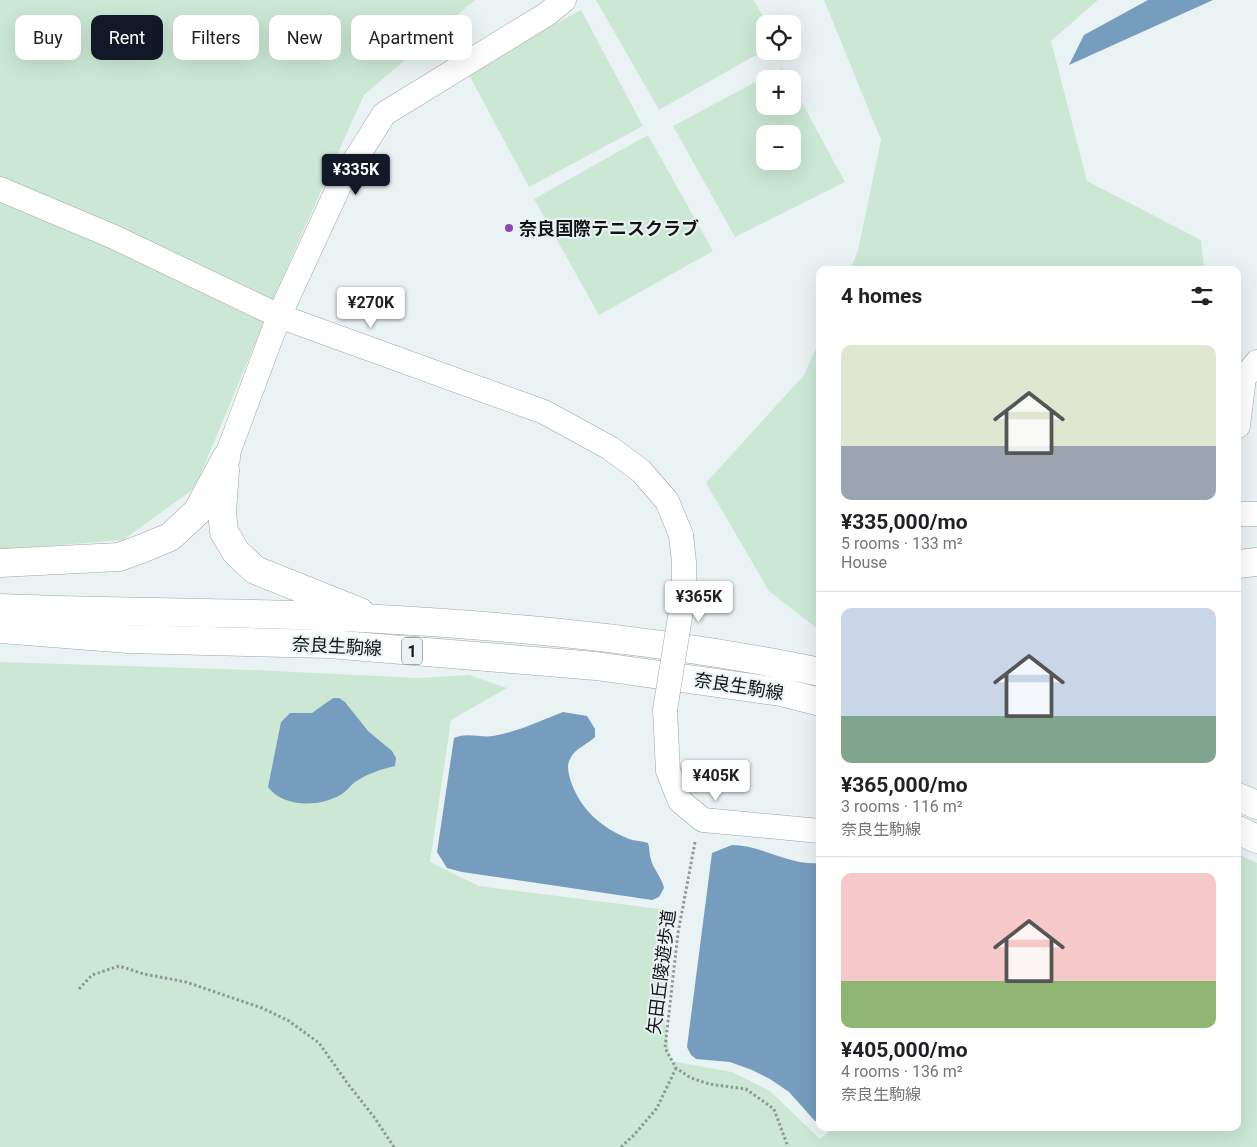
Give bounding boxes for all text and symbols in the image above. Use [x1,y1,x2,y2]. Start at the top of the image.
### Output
chip: Buy [15,15,81,60]
chip: Rent [91,15,163,60]
chip: Filters [173,15,259,60]
chip: New [269,15,341,60]
chip: Apartment [351,15,472,60]
map controls [756,15,801,170]
button: locate [756,15,801,60]
button: + [756,70,801,115]
button: − [756,125,801,170]
pin: ¥335K [321,154,391,196]
text: ¥335K [333,160,379,179]
place label: 奈良国際テニスクラブ [519,218,699,239]
marker: 奈良国際テニスクラブ [503,222,515,234]
icon: filters [1188,282,1216,310]
text: 4 homes [841,284,922,308]
pin: ¥270K [336,286,406,329]
text: ¥270K [348,293,394,312]
icon: home [984,378,1074,468]
text: ¥335,000/mo [841,510,968,534]
text: 5 rooms · 133 m² [841,534,963,553]
text: House [841,553,887,572]
pin: ¥365K [664,580,734,623]
text: ¥365K [676,587,722,606]
street label: 奈良生駒線 [292,633,382,659]
road number: 1 [402,637,422,664]
icon: home [984,641,1074,731]
street label: 奈良生駒線 [693,669,785,703]
pin: ¥405K [681,760,751,802]
text: ¥405K [693,766,739,785]
text: ¥365,000/mo [841,773,968,797]
text: 3 rooms · 116 m² [841,797,963,816]
text: 奈良生駒線 [841,820,921,839]
icon: home [984,906,1074,996]
street label: 矢田丘陵遊歩道 [643,908,679,1036]
text: ¥405,000/mo [841,1038,968,1062]
text: 4 rooms · 136 m² [841,1062,963,1081]
text: 奈良生駒線 [841,1085,921,1104]

